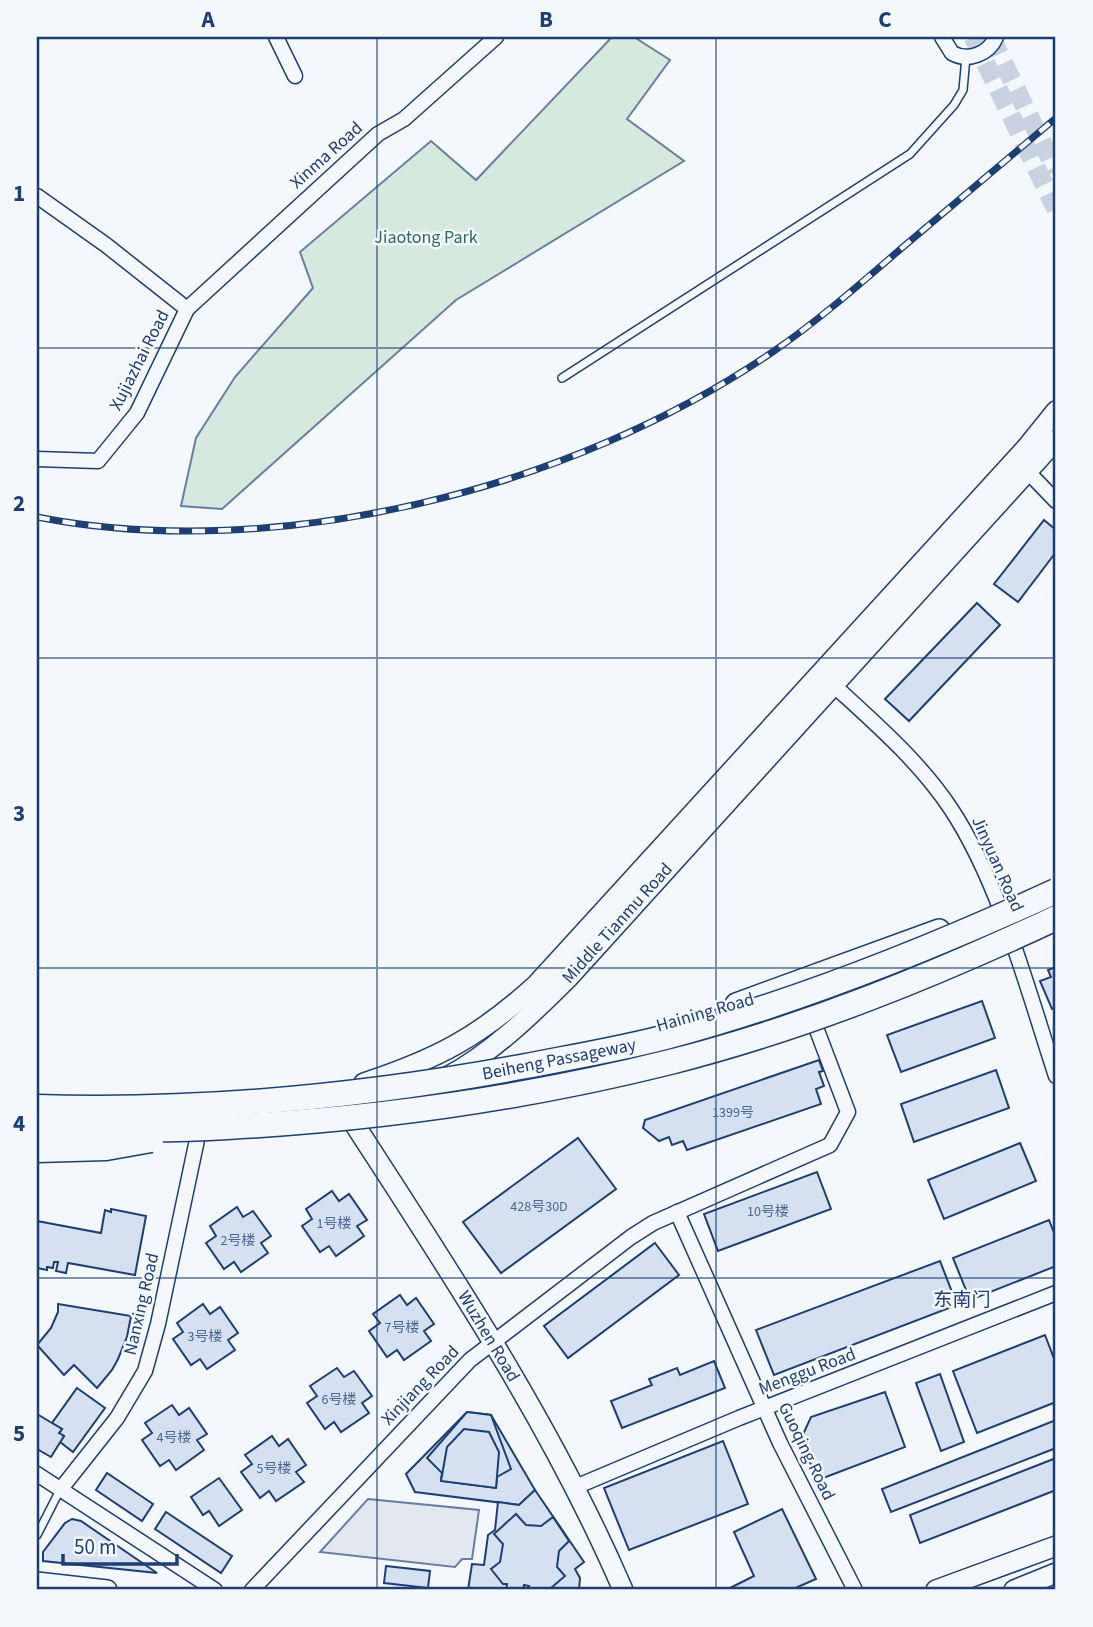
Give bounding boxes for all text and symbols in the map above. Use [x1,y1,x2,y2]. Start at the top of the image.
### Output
text: A [200,3,215,36]
text: B [539,3,553,36]
text: C [878,3,892,36]
street label: Xinma Road [285,116,368,195]
text: 1 [13,177,25,210]
park label: Jiaotong Park [374,225,478,250]
street label: Xujiazhai Road [103,306,176,415]
text: 2 [13,487,25,520]
text: 3 [13,797,25,830]
street label: Jinyuan Road [965,812,1030,916]
street label: Middle Tianmu Road [556,858,678,989]
street label: Haining Road [653,987,757,1038]
street label: Beiheng Passageway [480,1032,639,1087]
house number: 1399号 [712,1103,754,1123]
text: 4 [13,1107,25,1140]
house number: 428号30D [510,1197,568,1217]
house number: 10号楼 [747,1202,789,1222]
house number: 1号楼 [317,1214,351,1234]
house number: 2号楼 [221,1231,255,1251]
street label: Nanxing Road [118,1251,165,1358]
street label: Wuzhen Road [451,1286,526,1387]
district label: 东南门 [933,1287,991,1314]
house number: 7号楼 [385,1318,419,1338]
house number: 3号楼 [188,1327,222,1347]
street label: Xinjiang Road [376,1340,465,1431]
street label: Menggu Road [755,1342,859,1401]
house number: 6号楼 [322,1390,356,1410]
street label: Guoqing Road [772,1398,841,1504]
text: 5 [13,1417,25,1450]
house number: 4号楼 [157,1428,191,1448]
house number: 5号楼 [257,1459,291,1479]
scale bar [63,1522,177,1566]
text: 50 m [74,1532,116,1562]

